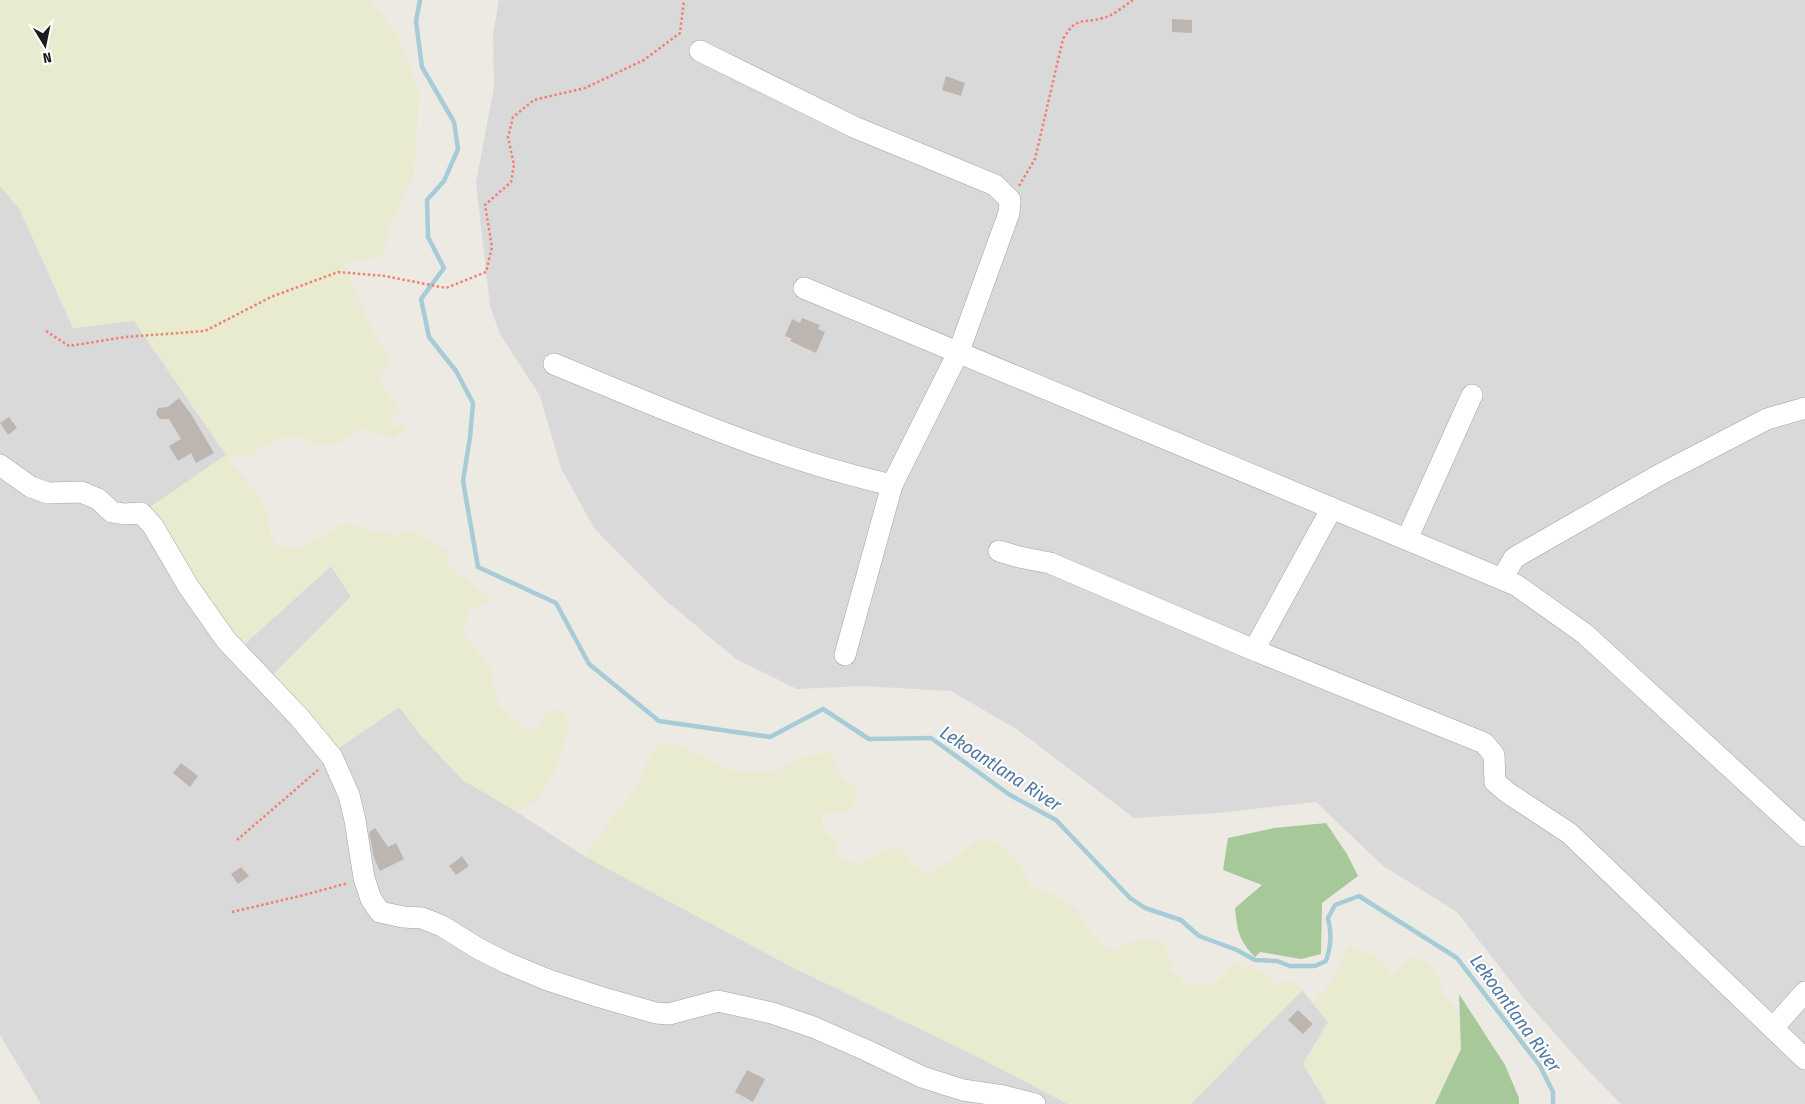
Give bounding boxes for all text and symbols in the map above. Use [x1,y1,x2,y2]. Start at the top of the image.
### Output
north arrow [20,20,70,70]
text: N [42,48,53,66]
water label: Lekoantlana River [936,721,1067,817]
water label: Lekoantlana River [1465,950,1567,1078]

